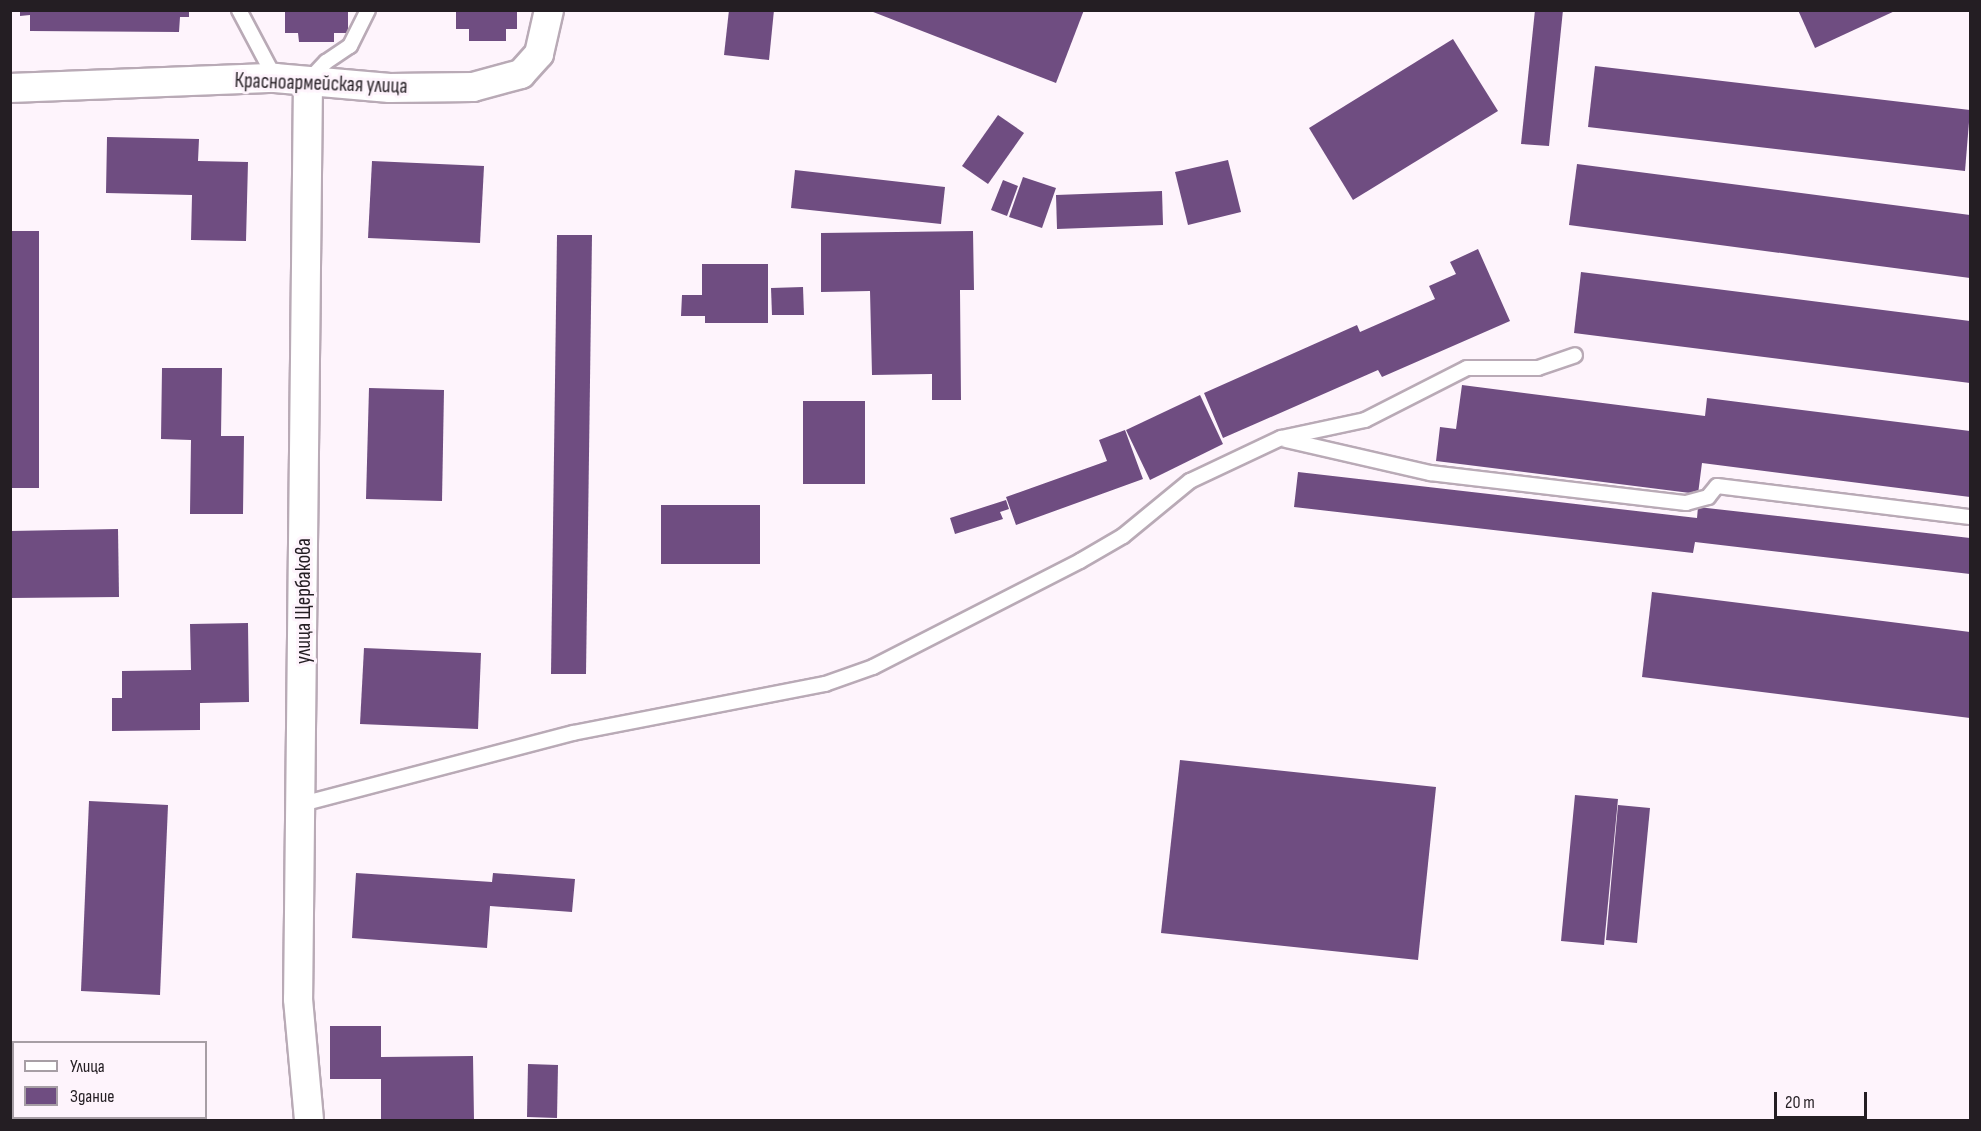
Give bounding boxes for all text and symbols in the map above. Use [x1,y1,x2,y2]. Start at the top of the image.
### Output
street label: Красноармейская улица [234,68,408,100]
street label: улица Щербакова [291,538,317,664]
legend [12,1041,207,1119]
text: Улица [70,1056,105,1077]
scale bar [1777,1080,1870,1118]
text: Здание [70,1086,115,1107]
text: 20 m [1785,1092,1815,1113]

